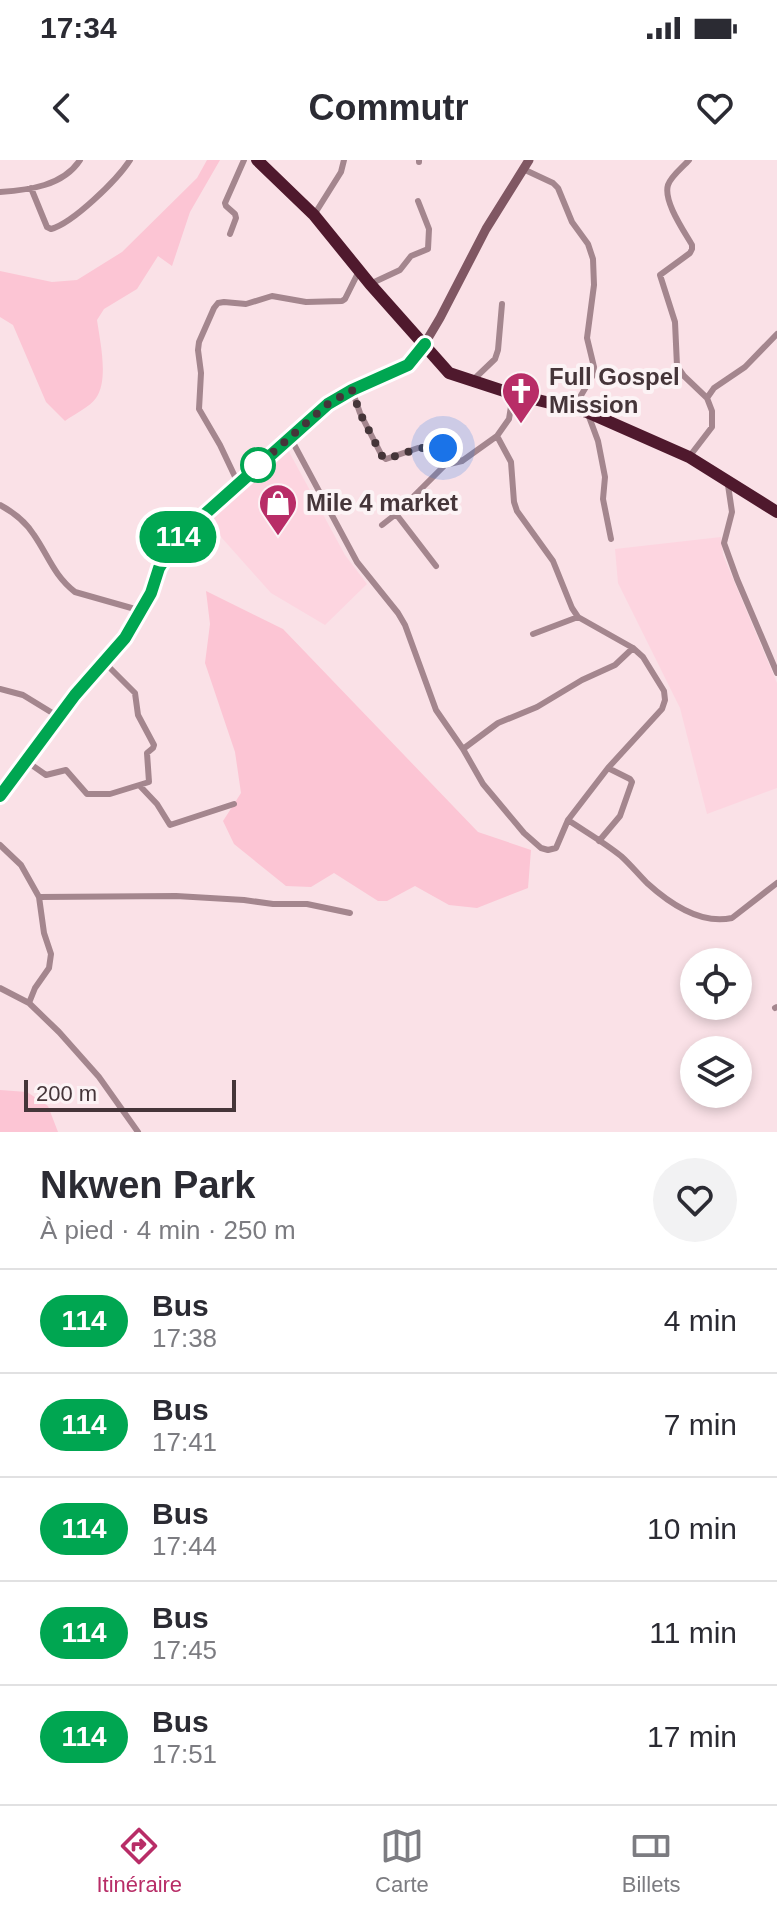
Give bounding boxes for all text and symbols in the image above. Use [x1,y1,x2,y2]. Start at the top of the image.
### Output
text: 17:34 [40,11,117,44]
icon: back [40,86,84,130]
icon: heart [693,86,737,130]
text: Commutr [309,87,469,128]
place label: Full Gospel Mission [549,363,680,418]
church icon: Full Gospel Mission [500,370,542,425]
your location [423,428,463,468]
unlabelled marker [241,448,275,482]
shop icon: Mile 4 market [257,482,299,537]
place label: Mile 4 market [306,489,458,516]
line badge: 114 [132,511,224,563]
text: 114 [155,521,201,552]
map controls [680,948,752,1108]
button: locate [680,948,752,1020]
button: layers [680,1036,752,1108]
scale bar [24,1076,236,1112]
text: 200 m [36,1081,97,1106]
button: heart [653,1158,737,1242]
text: Nkwen Park [40,1164,255,1206]
text: À pied · 4 min · 250 m [40,1215,296,1245]
text: Bus [152,1289,209,1322]
text: 4 min [664,1304,737,1337]
text: 114 [61,1305,107,1336]
text: 17:38 [152,1323,217,1353]
text: Bus [152,1393,209,1426]
text: 7 min [664,1408,737,1441]
text: 114 [61,1409,107,1440]
text: 17:41 [152,1427,217,1457]
text: Bus [152,1497,209,1530]
text: 10 min [647,1512,737,1545]
text: 114 [61,1513,107,1544]
text: 17:44 [152,1531,217,1561]
text: Bus [152,1601,209,1634]
text: 11 min [649,1616,737,1649]
text: 114 [61,1617,107,1648]
text: 17:45 [152,1635,217,1665]
text: Bus [152,1705,209,1738]
text: 17 min [647,1720,737,1753]
text: 114 [61,1721,107,1752]
text: 17:51 [152,1739,217,1769]
tab: Itinéraire [96,1824,182,1898]
tab: Carte [375,1824,429,1898]
tab: Billets [622,1824,681,1898]

